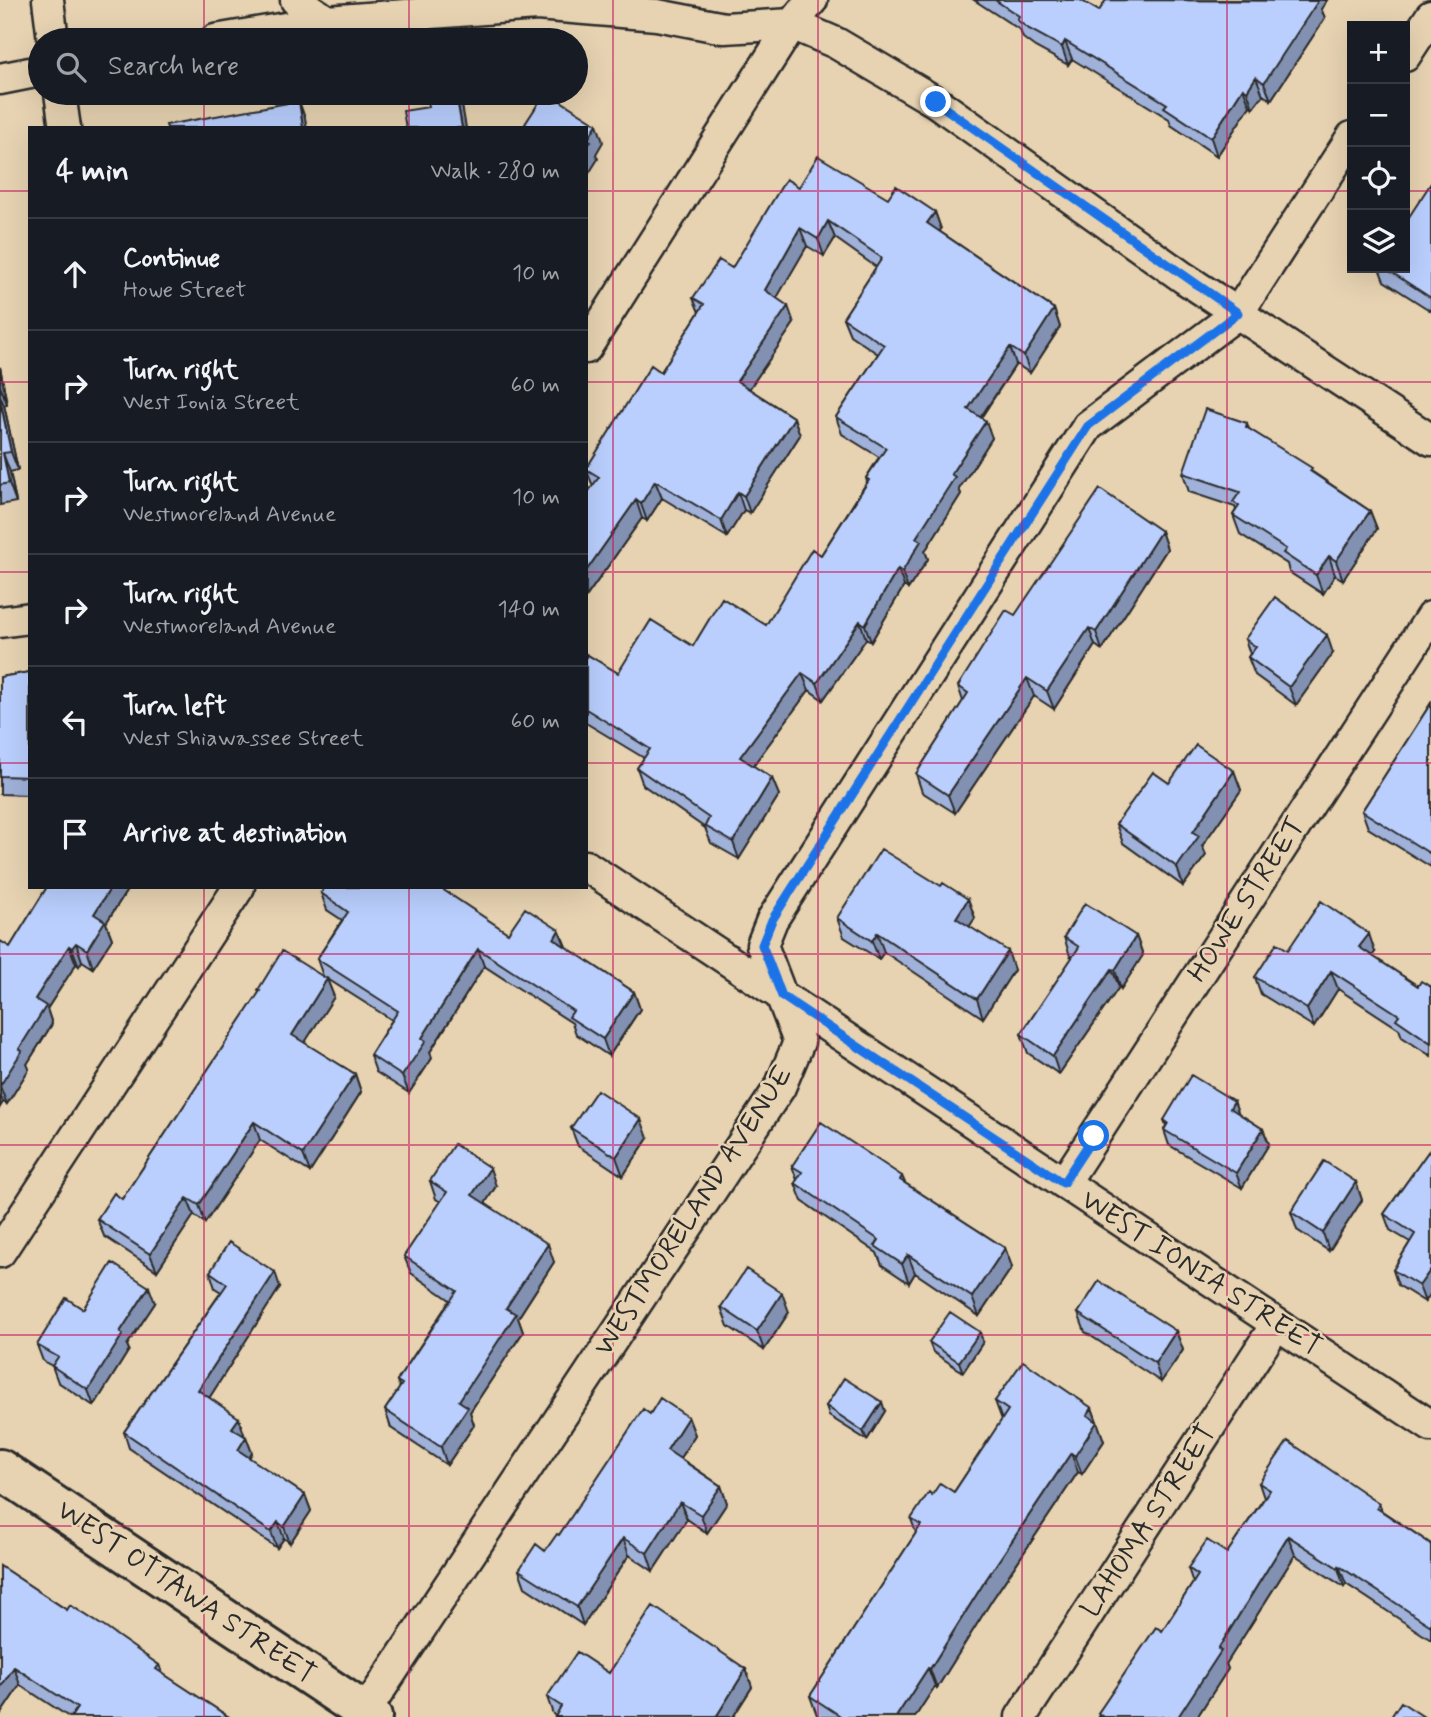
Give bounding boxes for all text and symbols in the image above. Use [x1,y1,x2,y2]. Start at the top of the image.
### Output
map controls [1347,21,1410,273]
button: + [1347,21,1410,84]
search box [28,28,588,105]
icon: search [52,48,90,86]
text: Search here [108,50,239,84]
button: − [1347,84,1410,147]
route end [920,86,951,117]
button: locate [1347,147,1410,210]
text: 4 min [56,152,129,191]
text: Walk · 280 m [430,157,560,187]
button: layers [1347,210,1410,273]
text: Continue [123,242,220,276]
icon: ahead [56,255,94,293]
text: 10 m [512,259,560,289]
text: Howe Street [123,276,246,306]
text: Turn right [123,354,239,388]
icon: right [56,367,94,405]
text: 60 m [511,371,560,401]
text: West Ionia Street [123,388,300,418]
text: Turn right [123,466,239,500]
icon: right [56,479,94,517]
text: 10 m [512,483,560,513]
text: Westmoreland Avenue [123,500,336,530]
text: Turn right [123,578,239,612]
icon: right [56,591,94,629]
text: 140 m [497,595,560,625]
text: Westmoreland Avenue [123,612,336,642]
text: Turn left [123,690,227,724]
icon: left [56,703,94,741]
text: 60 m [511,707,560,737]
text: West Shiawassee Street [123,724,364,754]
street label: HOWE STREET [1180,810,1314,990]
icon: arrive [56,815,94,853]
text: Arrive at destination [123,817,347,851]
street label: WESTMORELAND AVENUE [586,1059,802,1363]
route start [1078,1120,1109,1151]
street label: WEST IONIA STREET [1074,1182,1328,1366]
street label: LAHOMA STREET [1073,1417,1225,1625]
street label: WEST OTTAWA STREET [49,1492,323,1694]

